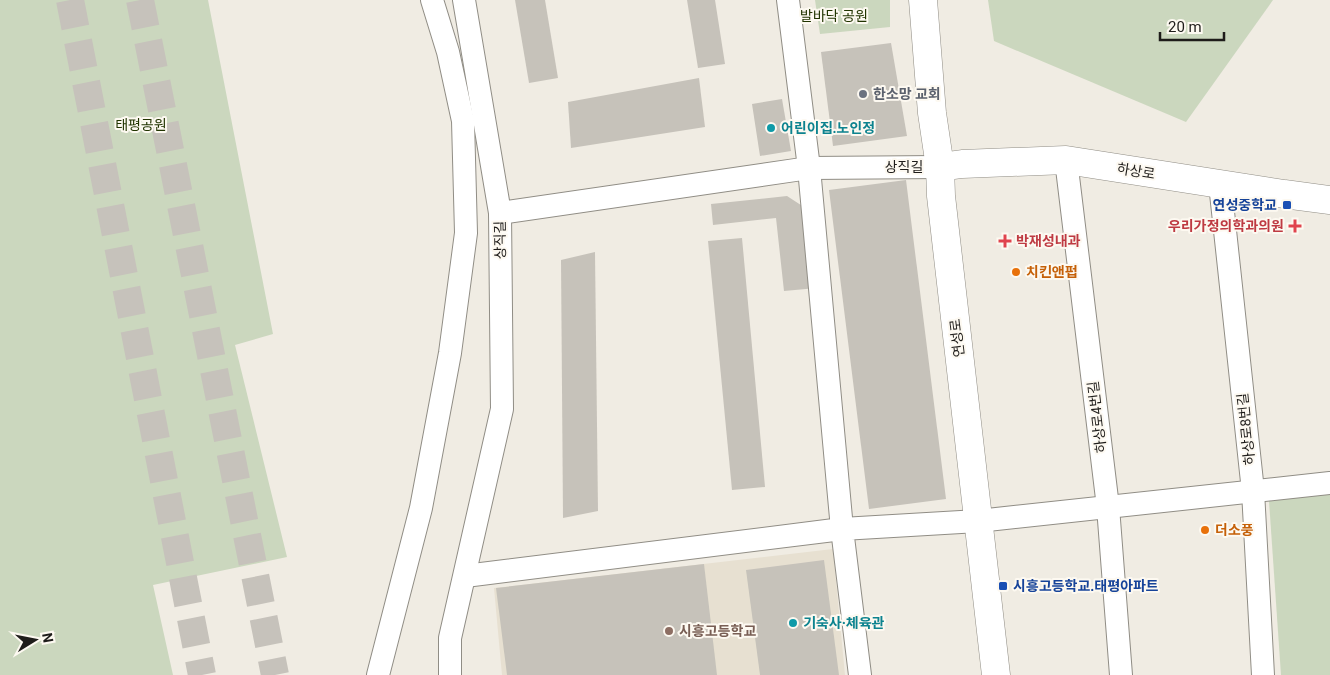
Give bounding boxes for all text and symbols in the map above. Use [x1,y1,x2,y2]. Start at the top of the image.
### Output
park label: 발바닥 공원 [800,8,868,24]
scale bar [1160,10,1224,42]
text: 20 m [1168,18,1202,36]
place label: 한소망 교회 [873,86,941,102]
marker: 한소망 교회 [857,88,869,100]
park label: 태평공원 [115,117,167,133]
place label: 어린이집.노인정 [781,120,875,136]
marker: 어린이집.노인정 [765,122,777,134]
street label: 상직길 [885,159,923,175]
street label: 하상로 [1116,160,1156,182]
place label: 연성중학교 [1213,197,1277,213]
marker: 연성중학교 [1281,199,1293,211]
place label: 우리가정의학과의원 [1168,218,1284,234]
marker: 우리가정의학과의원 [1288,219,1302,233]
street label: 상직길 [492,221,508,259]
place label: 박재성내과 [1016,233,1081,249]
marker: 박재성내과 [998,234,1012,248]
place label: 치킨앤펍 [1026,264,1078,280]
marker: 치킨앤펍 [1010,266,1022,278]
street label: 연성로 [947,318,967,358]
street label: 하상로4번길 [1085,380,1109,454]
street label: 하상로8번길 [1234,392,1258,466]
place label: 더소풍 [1215,522,1254,538]
marker: 더소풍 [1199,524,1211,536]
place label: 시흥고등학교.태평아파트 [1013,578,1159,594]
marker: 시흥고등학교.태평아파트 [997,580,1009,592]
north arrow [10,615,60,665]
place label: 기숙사·체육관 [803,615,885,631]
marker: 기숙사·체육관 [787,617,799,629]
place label: 시흥고등학교 [679,623,756,639]
marker: 시흥고등학교 [663,625,675,637]
text: N [39,631,57,644]

